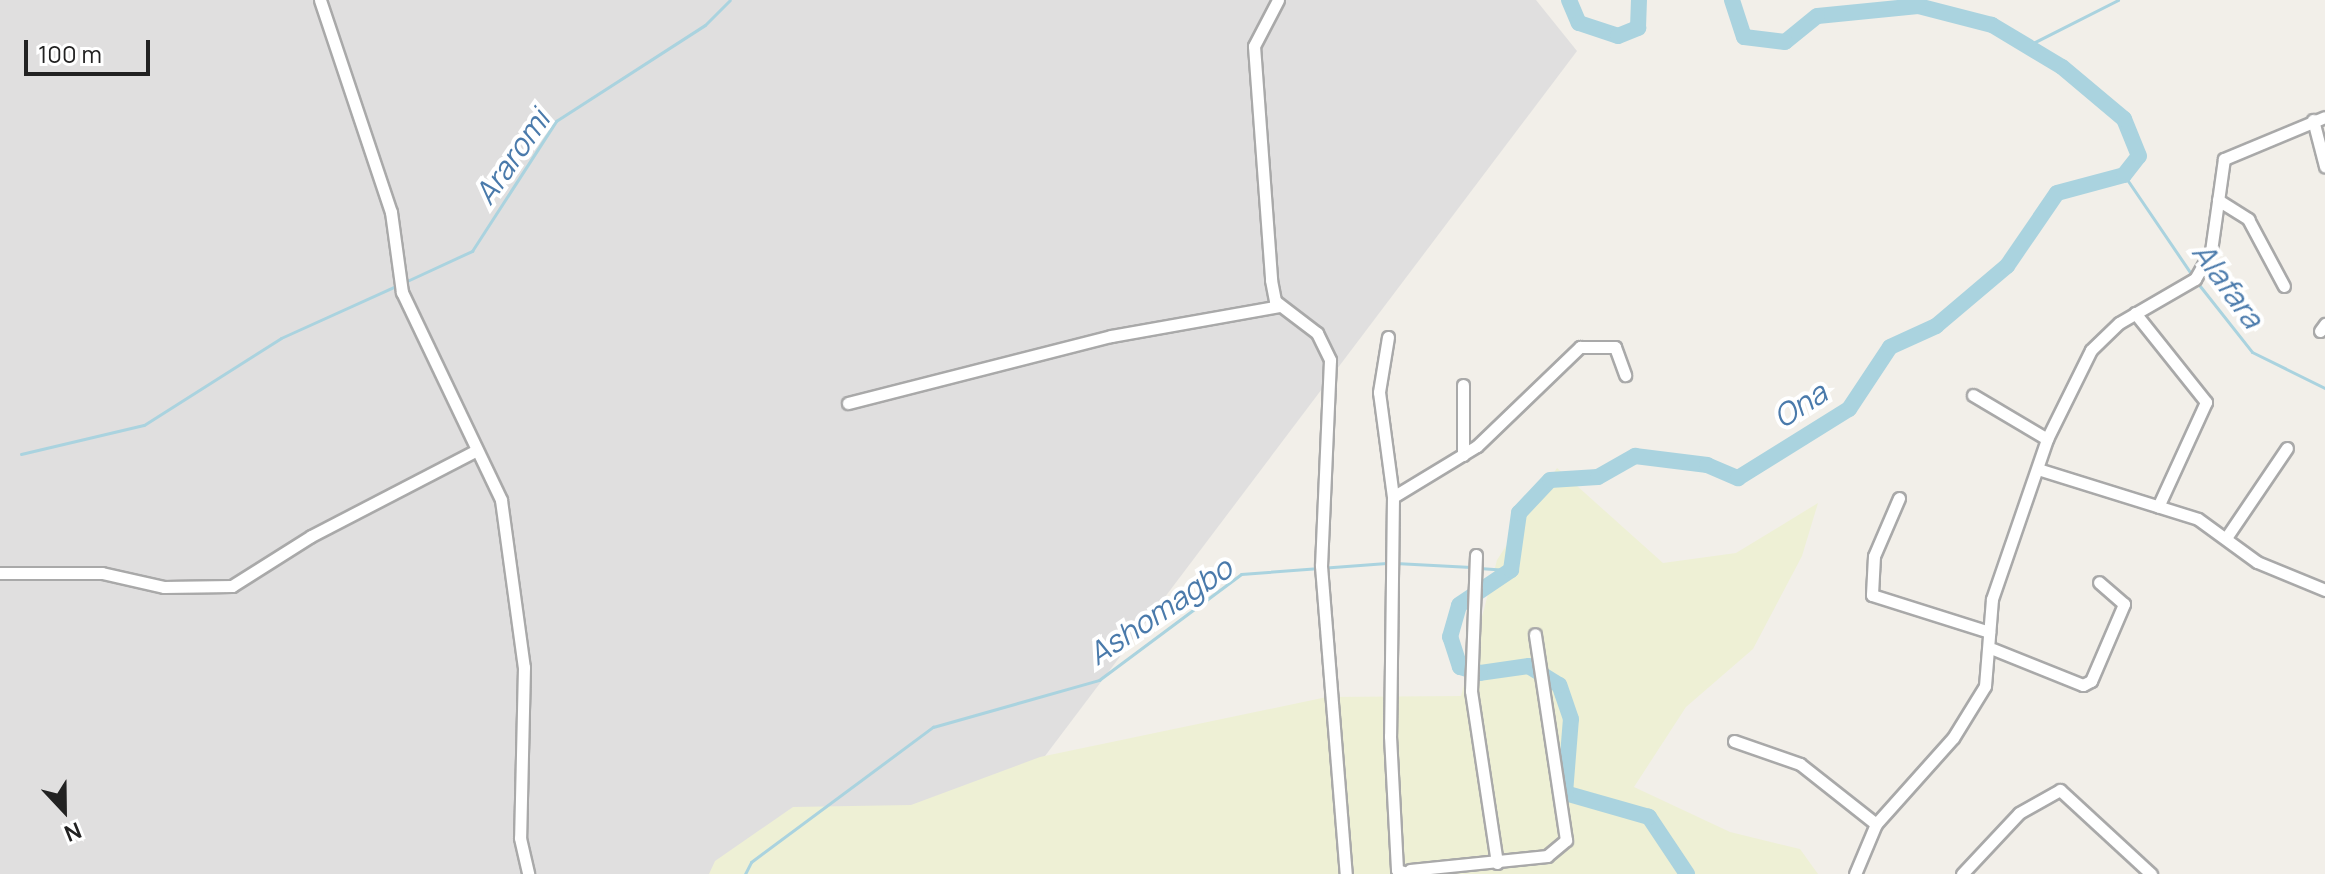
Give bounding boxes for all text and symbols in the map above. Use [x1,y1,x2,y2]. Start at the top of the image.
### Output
scale bar [28,24,154,74]
text: 100 m [38,37,102,70]
water label: Araromi [467,103,557,211]
water label: Alafara [2185,235,2271,335]
water label: Ona [1767,375,1833,435]
water label: Ashomagbo [1081,550,1239,672]
north arrow [24,770,104,850]
text: N [60,815,86,849]

